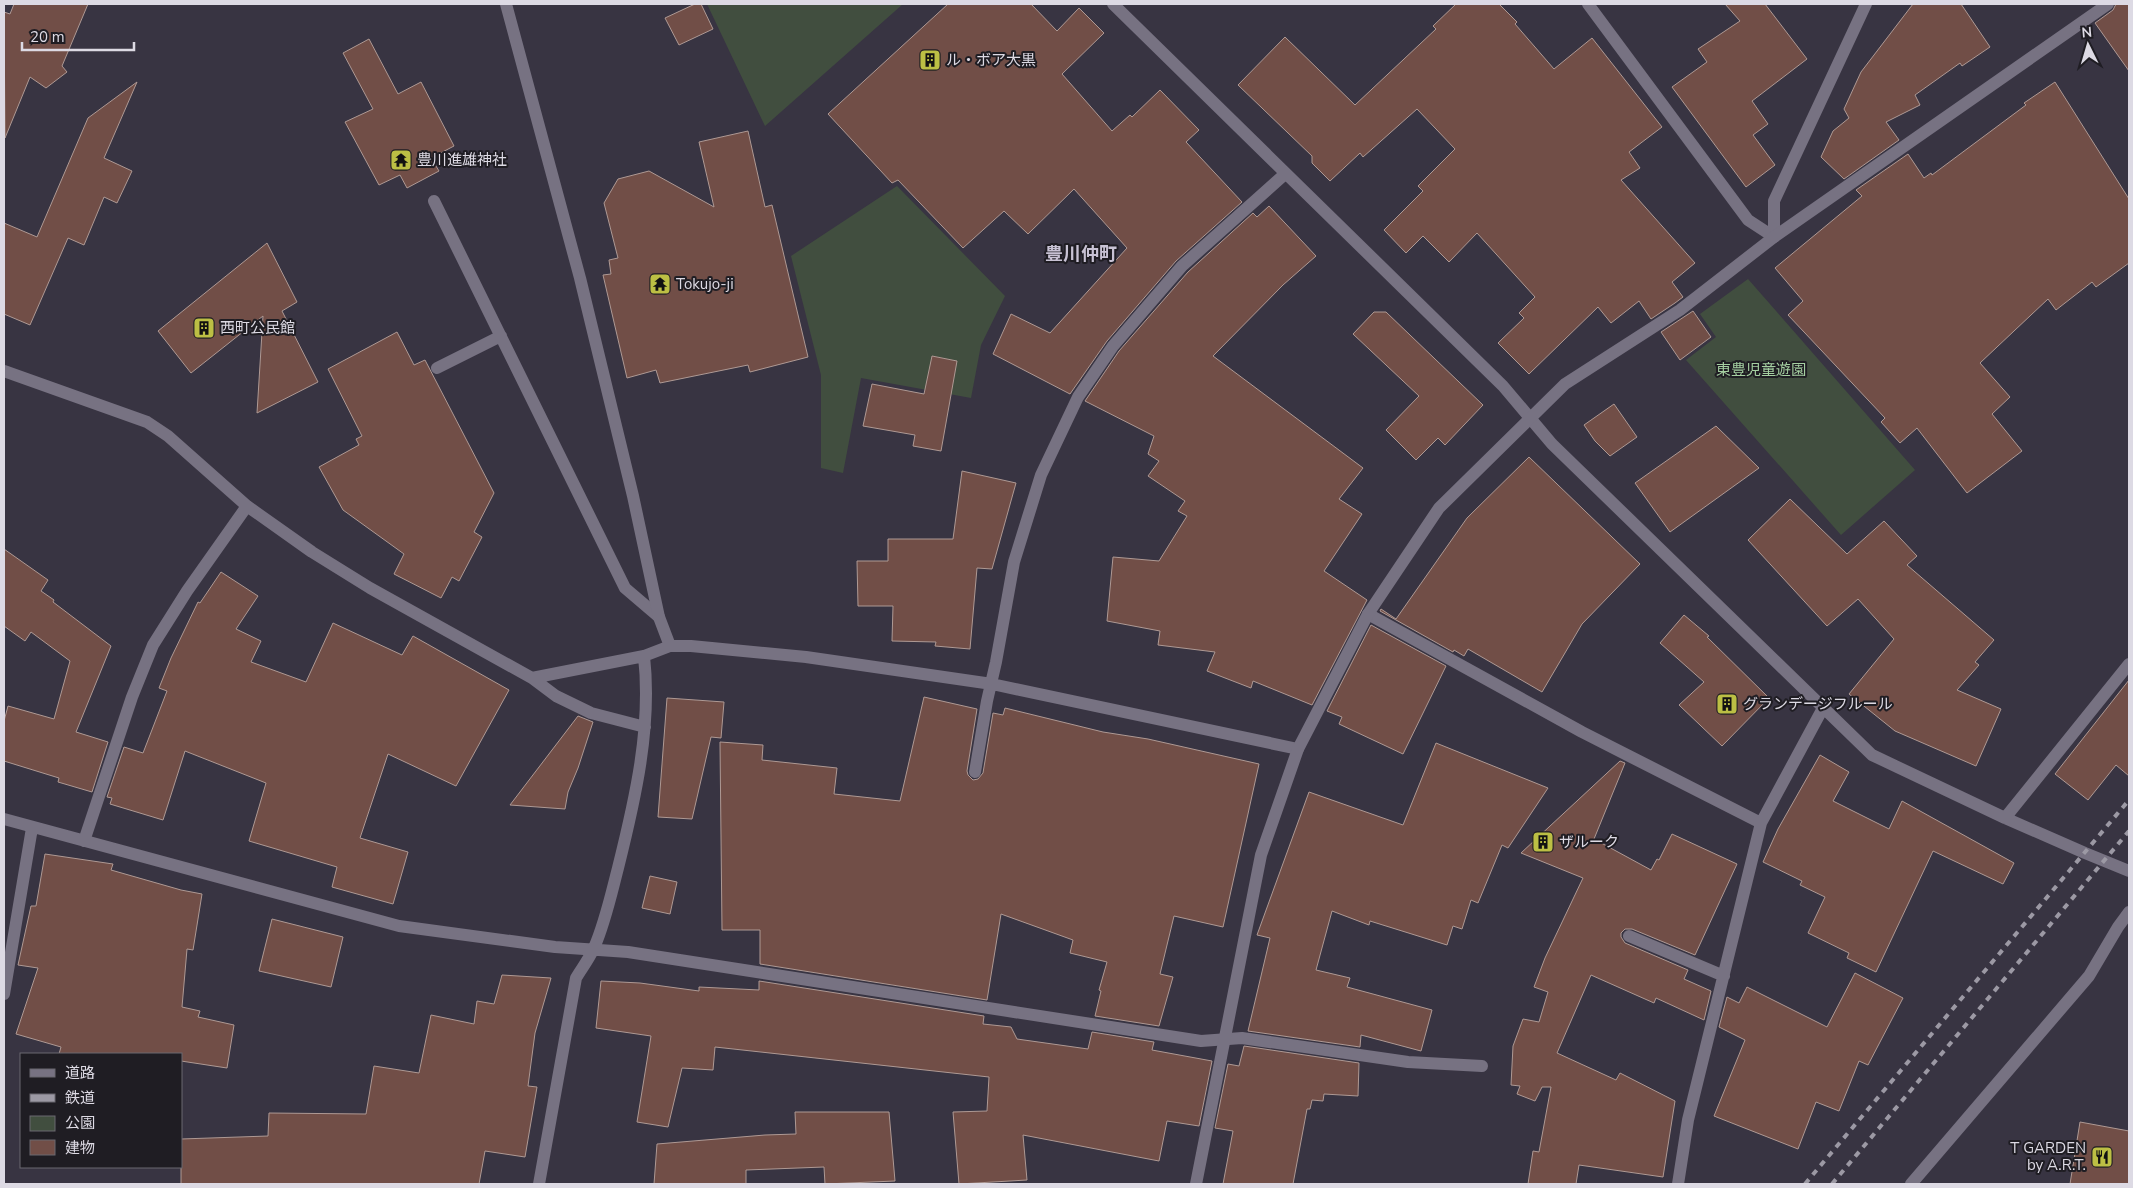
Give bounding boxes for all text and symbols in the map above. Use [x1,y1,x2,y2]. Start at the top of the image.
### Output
scale bar [22,20,135,52]
north arrow [2063,20,2113,70]
text: N [2081,23,2093,42]
text: 20 m [30,27,65,47]
building icon: ル・ボア大黒 [918,48,942,72]
place label: ル・ボア大黒 [946,50,1036,70]
temple icon: 豊川進雄神社 [389,148,413,172]
place label: 豊川進雄神社 [417,150,507,170]
district label: 豊川仲町 [1045,242,1117,266]
temple icon: Tokujo-ji [648,272,672,296]
place label: Tokujo-ji [676,274,734,294]
building icon: 西町公民館 [192,316,216,340]
place label: 西町公民館 [220,318,295,338]
park label: 東豊児童遊園 [1716,360,1806,380]
building icon: グランデージフルール [1715,692,1739,716]
place label: グランデージフルール [1743,694,1893,714]
building icon: ザルーク [1531,830,1555,854]
place label: ザルーク [1559,832,1619,852]
legend [20,1053,182,1168]
text: 道路 [65,1063,95,1083]
text: 鉄道 [65,1088,95,1108]
text: 公園 [65,1113,95,1133]
text: 建物 [65,1138,95,1158]
place label: T GARDEN by A.R.T. [2010,1138,2086,1175]
restaurant icon: T GARDEN by A.R.T. [2090,1145,2114,1169]

